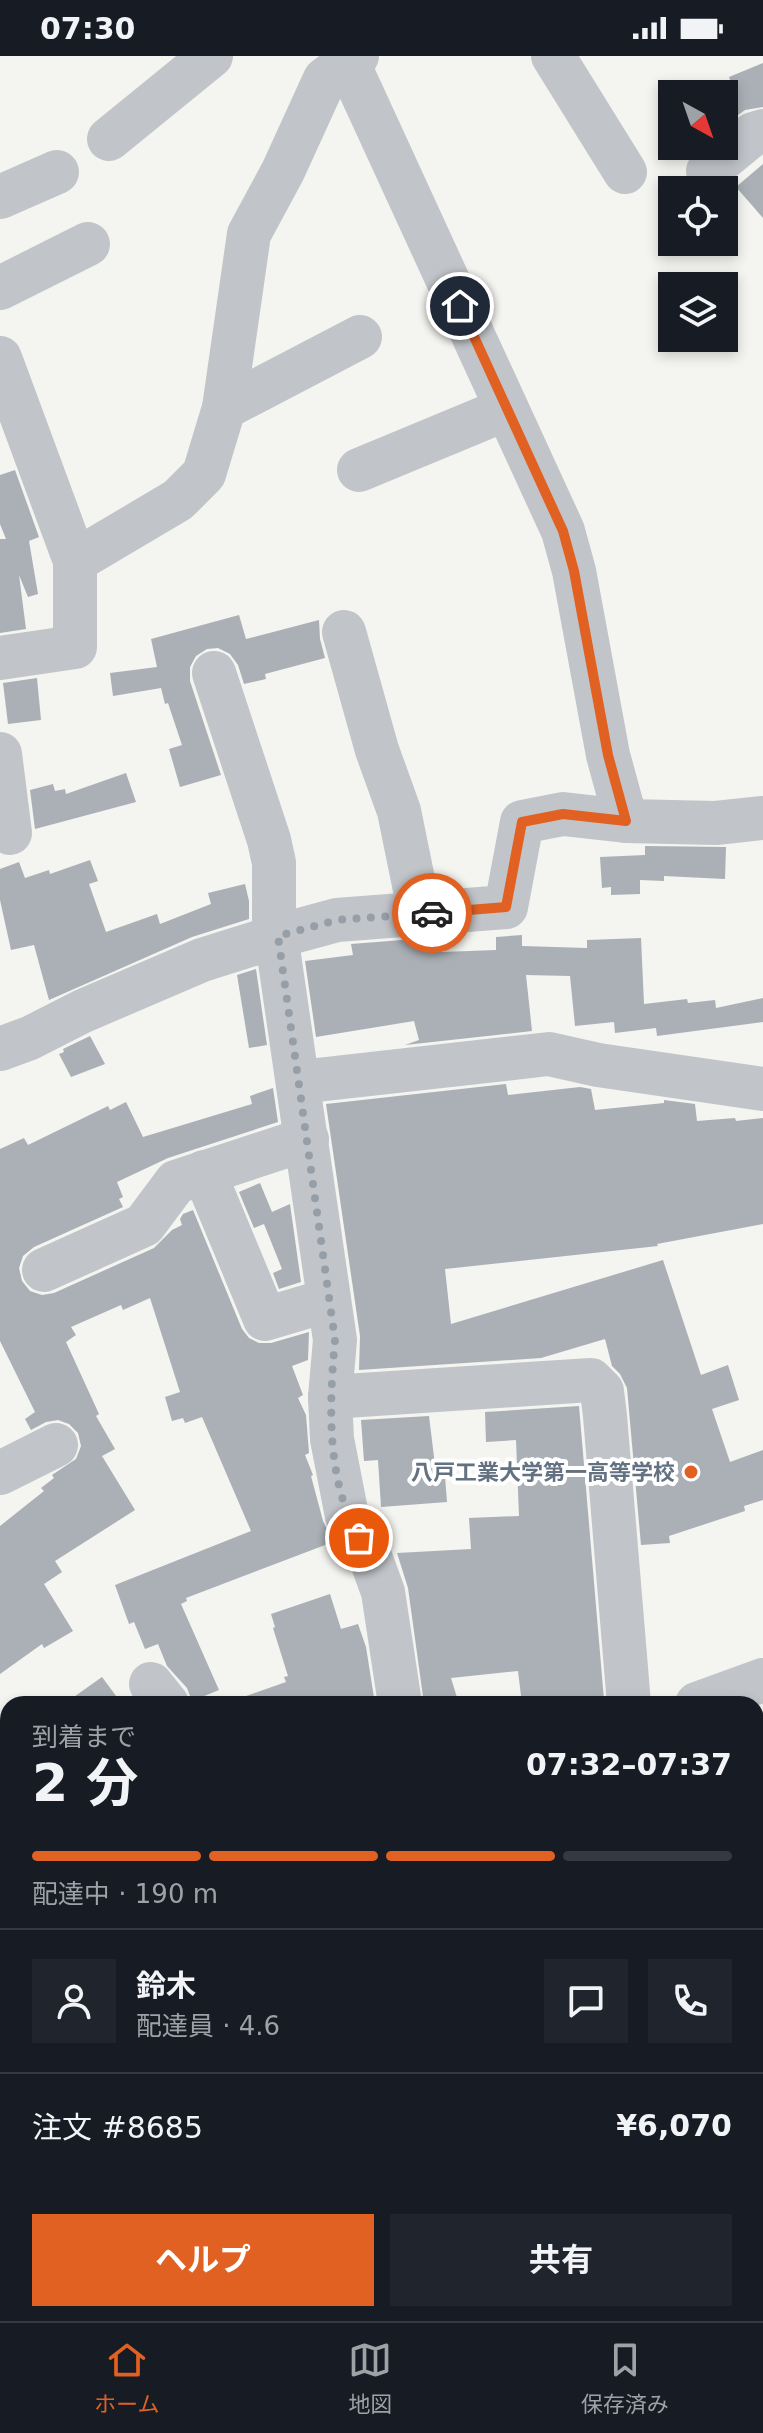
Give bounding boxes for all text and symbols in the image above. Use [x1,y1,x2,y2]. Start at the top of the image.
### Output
text: 07:30 [40,11,136,46]
north arrow [658,80,738,160]
map controls [658,80,738,352]
button: locate [658,176,738,256]
pin [426,272,494,340]
button: layers [658,272,738,352]
icon: home [438,284,482,328]
courier [392,873,472,953]
icon: car [410,891,454,935]
place label: 八戸工業大学第一高等学校 [411,1460,675,1485]
marker: 八戸工業大学第一高等学校 [682,1463,700,1481]
pin [325,1504,393,1572]
icon: bag [337,1516,381,1560]
text: 到着まで [32,1722,136,1752]
text: 07:32–07:37 [526,1747,732,1782]
text: 2 分 [32,1753,138,1813]
text: 配達中 · 190 m [32,1879,218,1909]
button: person [32,1959,116,2043]
button: chat [544,1959,628,2043]
button: phone [648,1959,732,2043]
text: 鈴木 [136,1968,196,2003]
text: 配達員 · 4.6 [136,2011,280,2041]
text: ¥6,070 [616,2108,732,2143]
text: 注文 #8685 [32,2110,203,2145]
button: ヘルプ [32,2214,374,2306]
button: 共有 [390,2214,732,2306]
tab: ホーム [94,2338,160,2418]
tab: 地図 [348,2338,392,2418]
tab: 保存済み [581,2338,669,2418]

